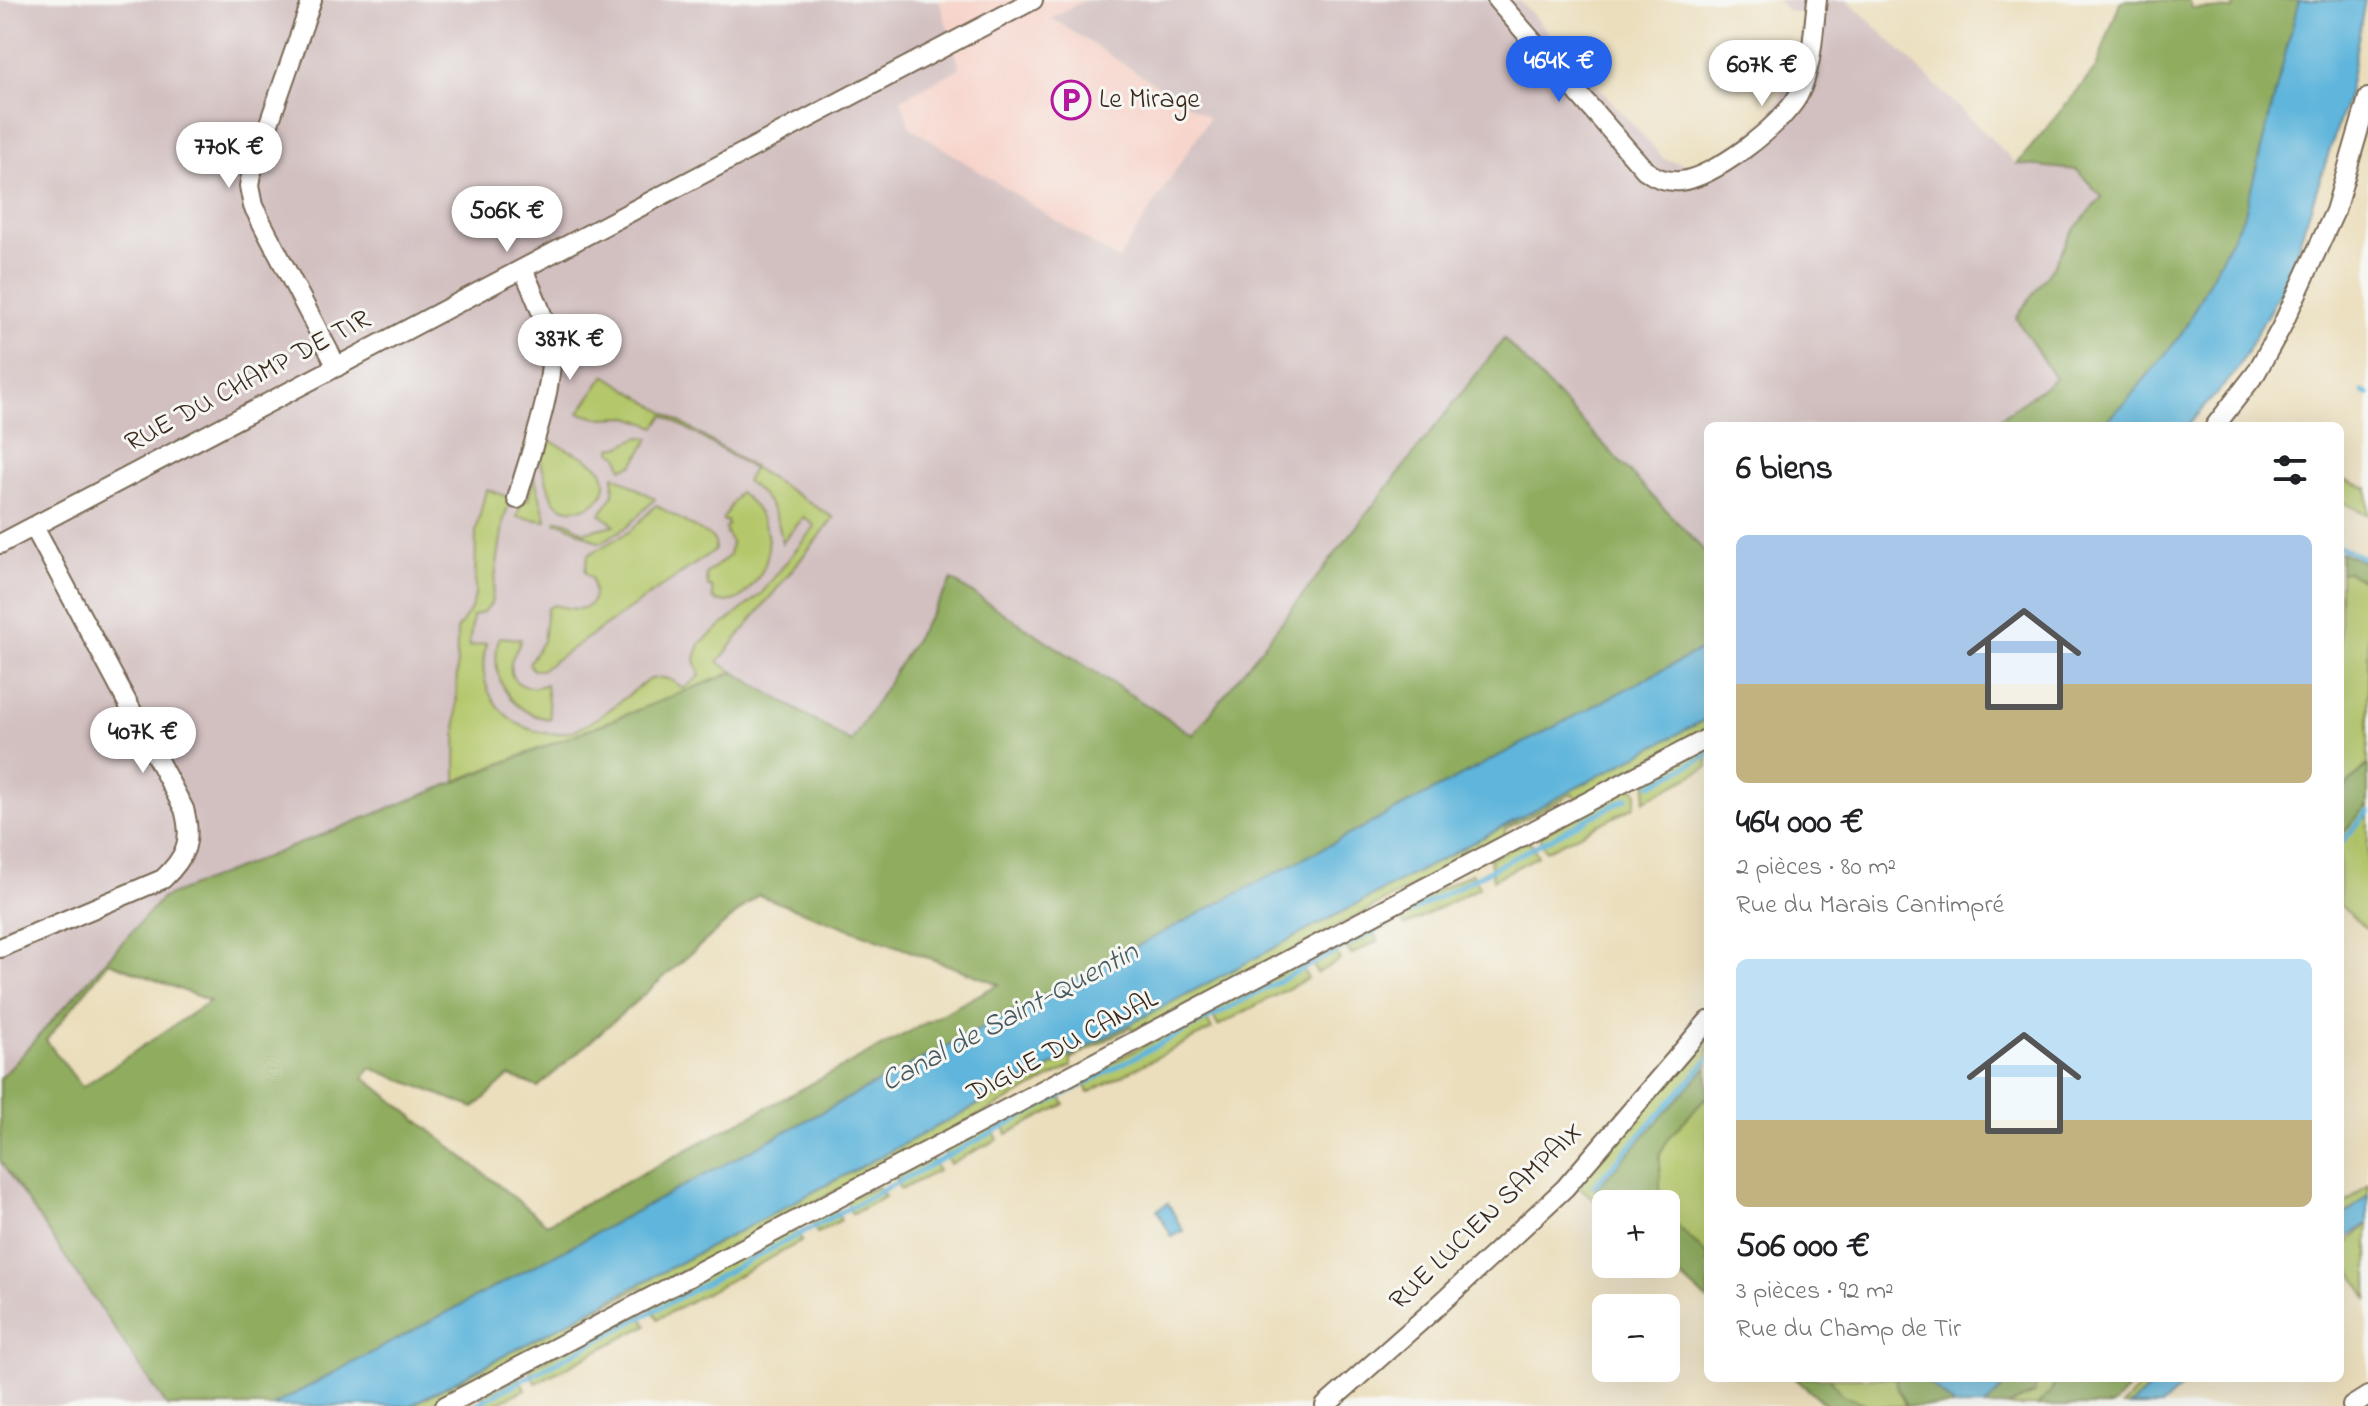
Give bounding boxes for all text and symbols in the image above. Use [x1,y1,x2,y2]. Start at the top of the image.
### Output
pin: 464K € [1494,36,1624,104]
pin: 607K € [1697,40,1827,108]
text: 464K € [1524,43,1594,81]
text: 607K € [1727,47,1797,85]
parking icon: Le Mirage [1050,79,1092,121]
place label: Le Mirage [1099,80,1200,121]
pin: 770K € [164,122,294,190]
text: 770K € [194,129,264,167]
pin: 506K € [442,186,572,254]
text: 506K € [470,193,544,231]
street label: RUE DU CHAMP DE TIR [118,300,378,464]
pin: 387K € [505,314,635,382]
text: 387K € [536,321,604,359]
text: 6 biens [1736,445,1833,495]
icon: filters [2268,448,2312,492]
icon: home [1952,587,2096,731]
pin: 407K € [78,707,208,775]
text: 407K € [108,714,178,752]
text: 464 000 € [1736,799,1864,849]
text: 2 pièces · 80 m² [1736,849,1896,887]
text: Rue du Marais Cantimpré [1736,887,2004,925]
water label: Canal de Saint-Quentin [873,931,1148,1105]
street label: DIGUE DU CANAL [959,979,1166,1115]
icon: home [1952,1011,2096,1155]
street label: RUE LUCIEN SAMPAIX [1380,1113,1594,1321]
map controls [1592,1190,1680,1382]
button: + [1592,1190,1680,1278]
text: 506 000 € [1736,1223,1870,1273]
text: 3 pièces · 92 m² [1736,1273,1894,1311]
button: − [1592,1294,1680,1382]
text: Rue du Champ de Tir [1736,1311,1961,1349]

